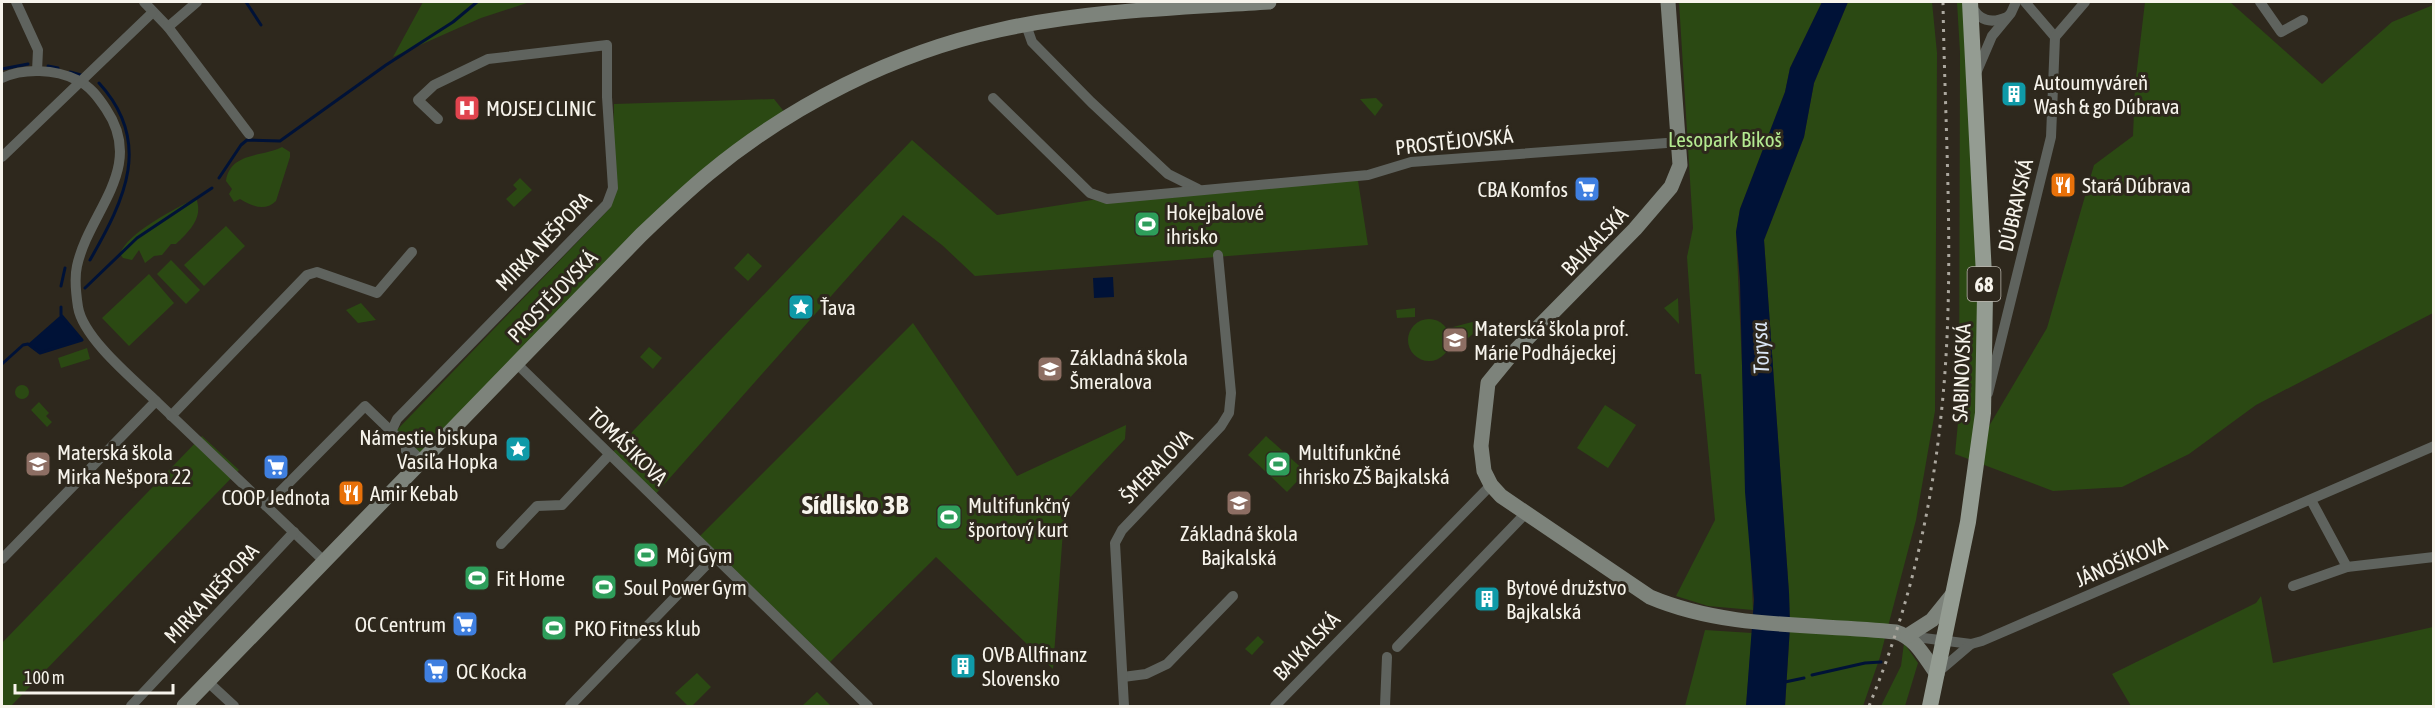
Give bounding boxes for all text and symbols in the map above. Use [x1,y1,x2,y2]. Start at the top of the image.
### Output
place label: Autoumyváreň Wash & go Dúbrava [2034,70,2180,118]
building icon: Autoumyváreň Wash & go Dúbrava [1999,79,2029,109]
hospital icon: MOJSEJ CLINIC [452,93,482,123]
place label: MOJSEJ CLINIC [486,96,596,120]
street label: PROSTĚJOVSKÁ [1394,123,1515,159]
park label: Lesopark Bikoš [1668,127,1782,151]
street label: DÚBRAVSKÁ [1993,156,2037,254]
restaurant icon: Stará Dúbrava [2048,170,2078,200]
place label: Stará Dúbrava [2082,173,2191,197]
supermarket icon: CBA Komfos [1572,174,1602,204]
place label: CBA Komfos [1477,177,1568,201]
street label: MIRKA NEŠPORA [490,187,596,295]
place label: Hokejbalové ihrisko [1166,200,1264,248]
street label: BAJKALSKÁ [1556,202,1633,280]
sports icon: Hokejbalové ihrisko [1132,209,1162,239]
street label: PROSTĚJOVSKÁ [502,245,602,347]
road number: 68 [1968,267,2000,301]
place icon: Ťava [786,292,816,322]
place label: Ťava [820,295,856,319]
place label: Materská škola prof. Márie Podhájeckej [1474,316,1629,364]
water label: Torysa [1746,321,1774,375]
street label: SABINOVSKÁ [1947,323,1975,423]
school or university icon: Materská škola prof. Márie Podhájeckej [1440,325,1470,355]
place label: Základná škola Šmeralova [1070,345,1188,393]
school or university icon: Základná škola Šmeralova [1035,354,1065,384]
street label: TOMÁŠIKOVA [583,402,673,490]
street label: ŠMERALOVA [1115,424,1197,508]
place label: Námestie biskupa Vasiľa Hopka [359,425,498,473]
place icon: Námestie biskupa Vasiľa Hopka [503,434,533,464]
place label: Materská škola Mirka Nešpora 22 [57,440,191,488]
place label: Multifunkčné ihrisko ZŠ Bajkalská [1298,440,1450,488]
school or university icon: Materská škola Mirka Nešpora 22 [23,449,53,479]
sports icon: Multifunkčné ihrisko ZŠ Bajkalská [1263,449,1293,479]
supermarket icon: COOP Jednota [261,452,291,482]
restaurant icon: Amir Kebab [336,478,366,508]
place label: Amir Kebab [370,481,458,505]
place label: COOP Jednota [222,485,330,509]
school or university icon: Základná škola Bajkalská [1224,488,1254,518]
district label: Sídlisko 3B [802,489,908,520]
place label: Multifunkčný športový kurt [968,493,1071,541]
sports icon: Multifunkčný športový kurt [934,502,964,532]
place label: Základná škola Bajkalská [1180,521,1298,569]
street label: JÁNOŠÍKOVA [2071,531,2171,591]
street label: MIRKA NEŠPORA [159,538,264,648]
sports icon: Môj Gym [631,540,661,570]
place label: Môj Gym [666,543,733,567]
sports icon: Fit Home [462,563,492,593]
place label: Fit Home [496,566,565,590]
sports icon: Soul Power Gym [589,572,619,602]
place label: Soul Power Gym [624,575,747,599]
place label: Bytové družstvo Bajkalská [1506,575,1627,623]
building icon: Bytové družstvo Bajkalská [1472,584,1502,614]
street label: BAJKALSKÁ [1268,607,1345,685]
supermarket icon: OC Centrum [450,609,480,639]
place label: OC Centrum [355,612,446,636]
sports icon: PKO Fitness klub [539,613,569,643]
place label: PKO Fitness klub [574,616,701,640]
place label: OVB Allfinanz Slovensko [982,642,1087,690]
building icon: OVB Allfinanz Slovensko [948,651,978,681]
supermarket icon: OC Kocka [421,656,451,686]
scale bar [15,657,172,695]
place label: OC Kocka [456,659,527,683]
text: 100 m [24,667,65,688]

